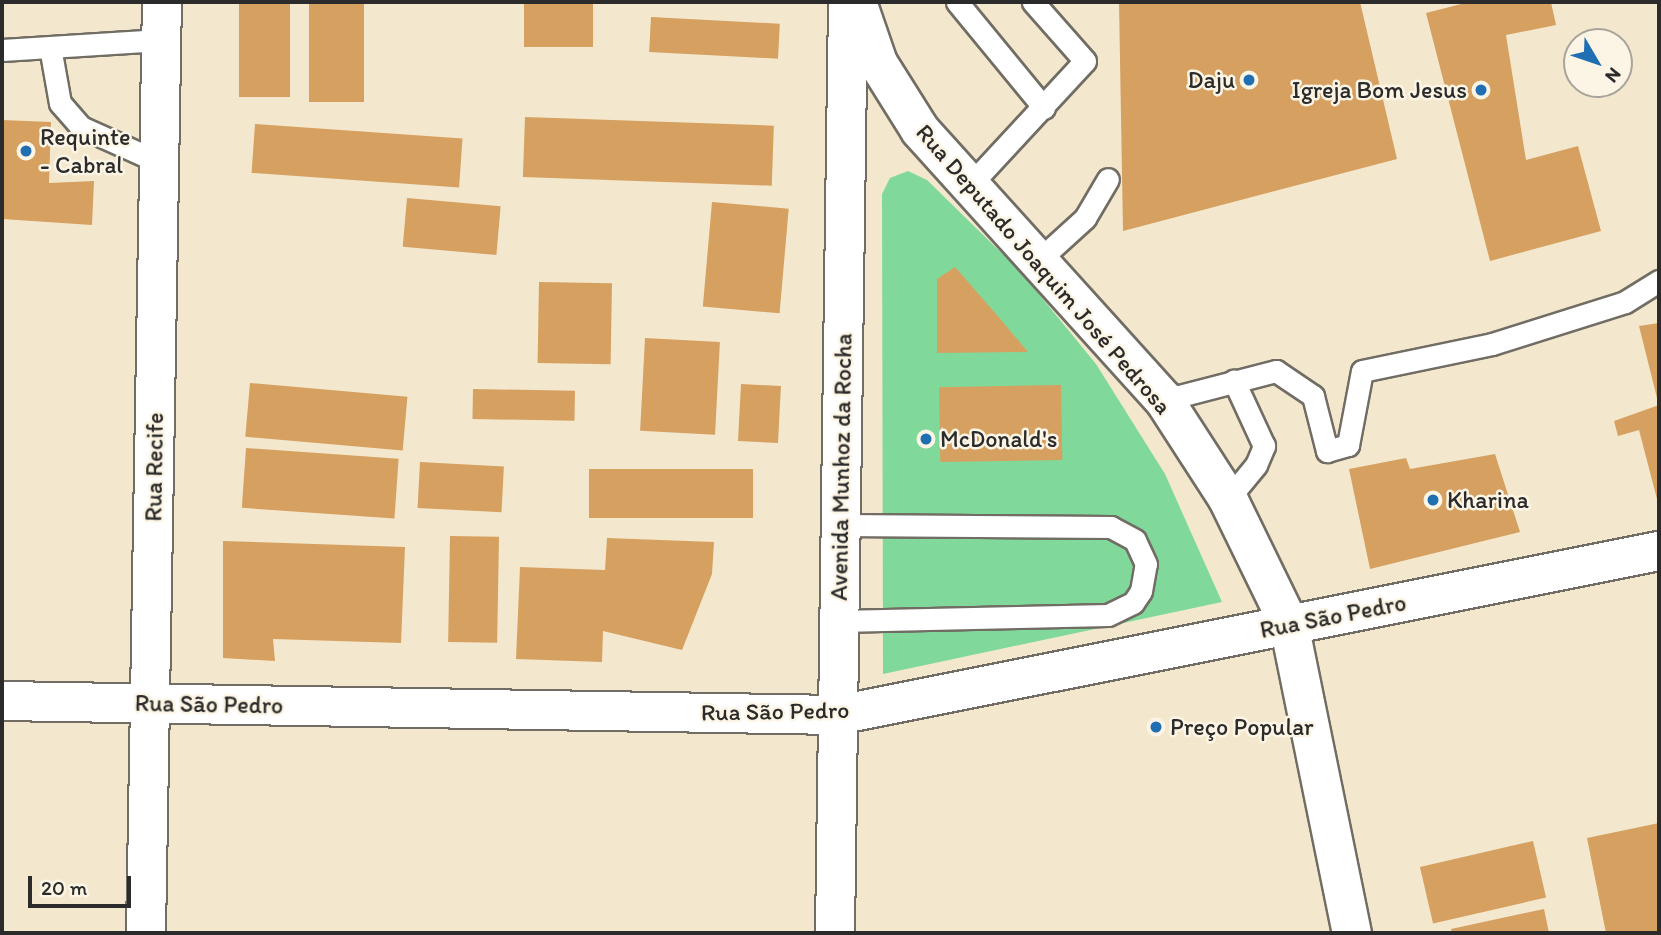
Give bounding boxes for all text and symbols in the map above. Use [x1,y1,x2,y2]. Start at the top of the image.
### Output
north arrow [1563,28,1633,98]
text: N [1600,63,1626,87]
place label: Daju [1188,66,1235,94]
marker: Daju [1241,72,1257,88]
place label: Igreja Bom Jesus [1291,76,1467,104]
marker: Igreja Bom Jesus [1473,82,1489,98]
street label: Rua Deputado Joaquim José Pedrosa [910,118,1178,420]
place label: Requinte - Cabral [40,123,131,179]
marker: Requinte - Cabral [18,143,34,159]
street label: Avenida Munhoz da Rocha [824,333,858,601]
street label: Rua Recife [139,412,169,522]
place label: McDonald's [940,425,1057,453]
marker: McDonald's [918,431,934,447]
place label: Kharina [1447,486,1529,514]
marker: Kharina [1425,492,1441,508]
street label: Rua São Pedro [1258,588,1408,644]
street label: Rua São Pedro [135,688,283,720]
street label: Rua São Pedro [701,695,849,727]
place label: Preço Popular [1170,713,1313,741]
marker: Preço Popular [1148,719,1164,735]
scale bar [32,862,135,906]
text: 20 m [41,875,87,900]

